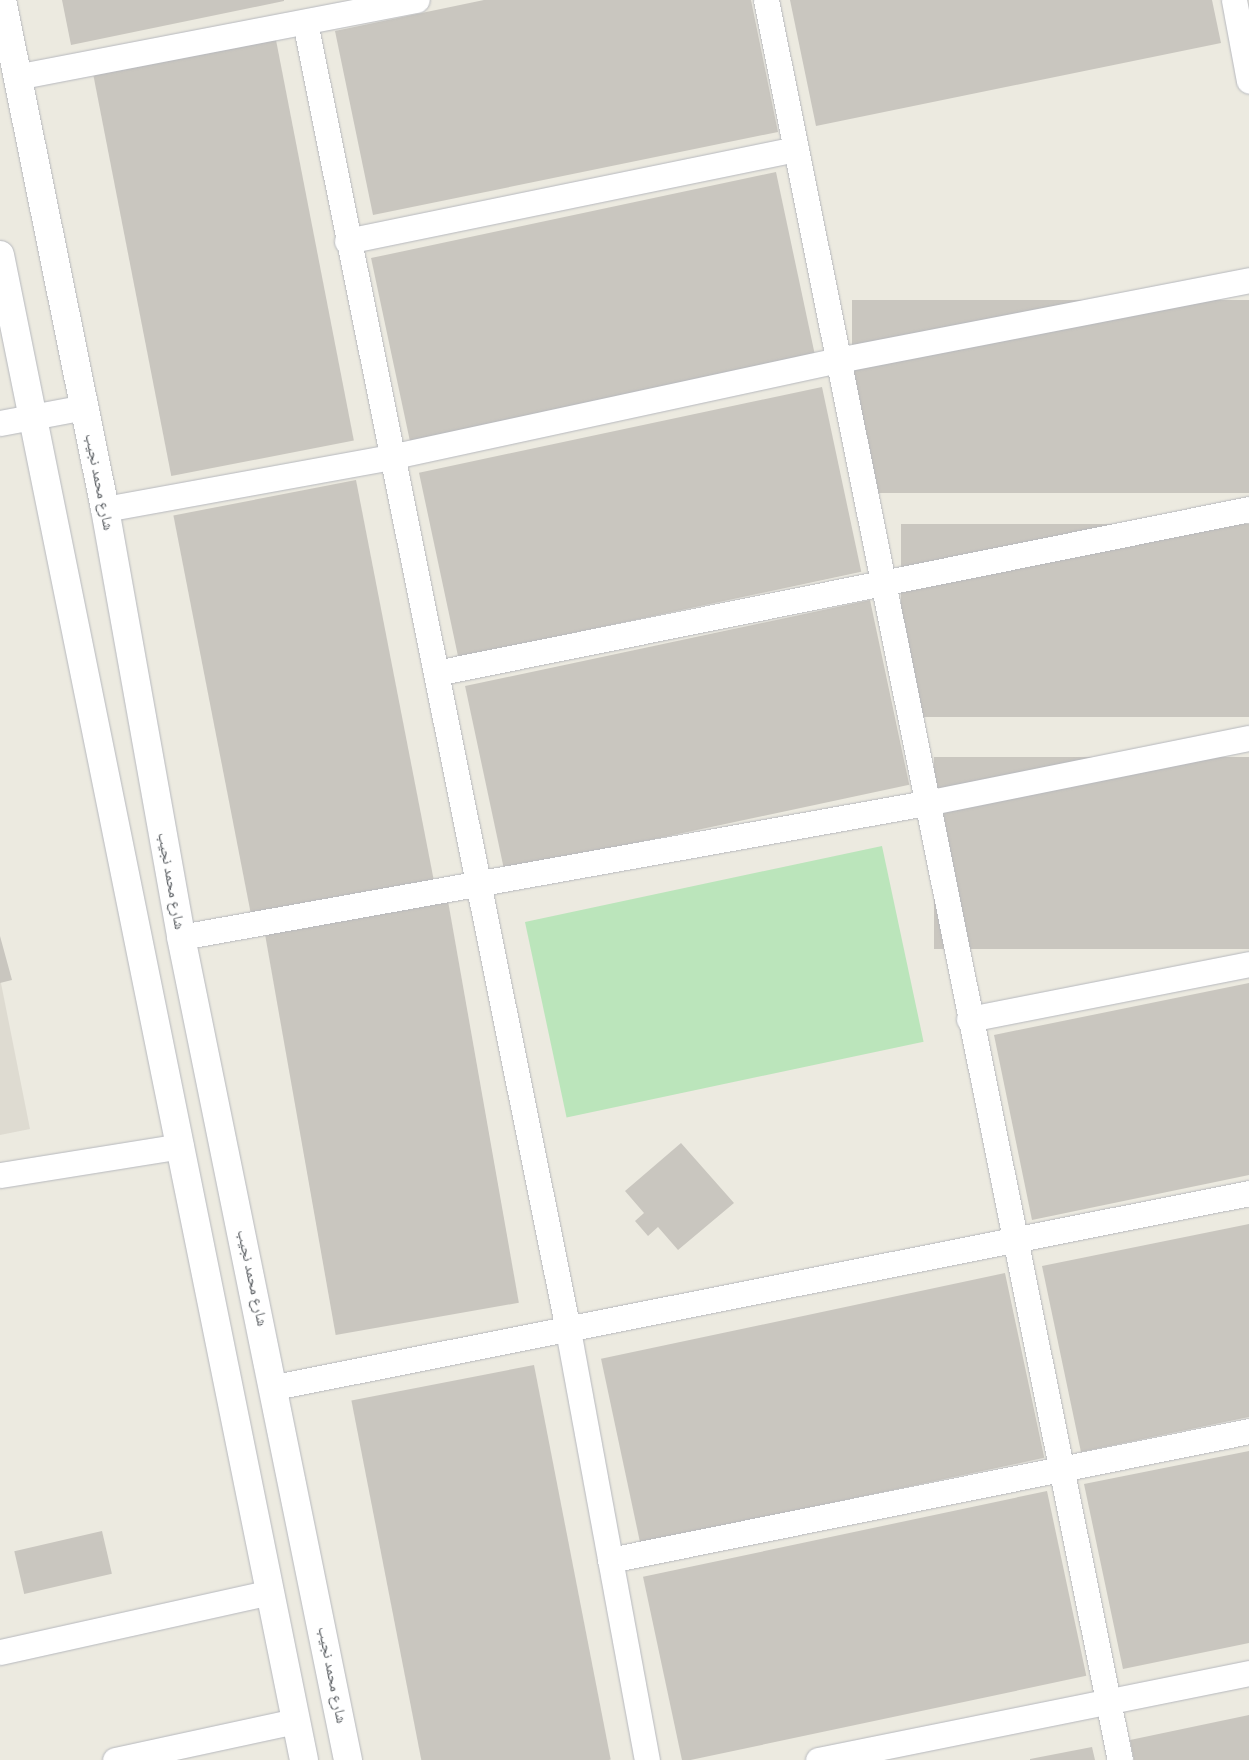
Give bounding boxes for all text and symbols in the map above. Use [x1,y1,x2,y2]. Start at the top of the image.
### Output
street label: شارع محمد نجيب [81,432,117,532]
street label: شارع محمد نجيب [154,831,188,931]
street label: شارع محمد نجيب [233,1228,271,1328]
street label: شارع محمد نجيب [314,1625,350,1725]

